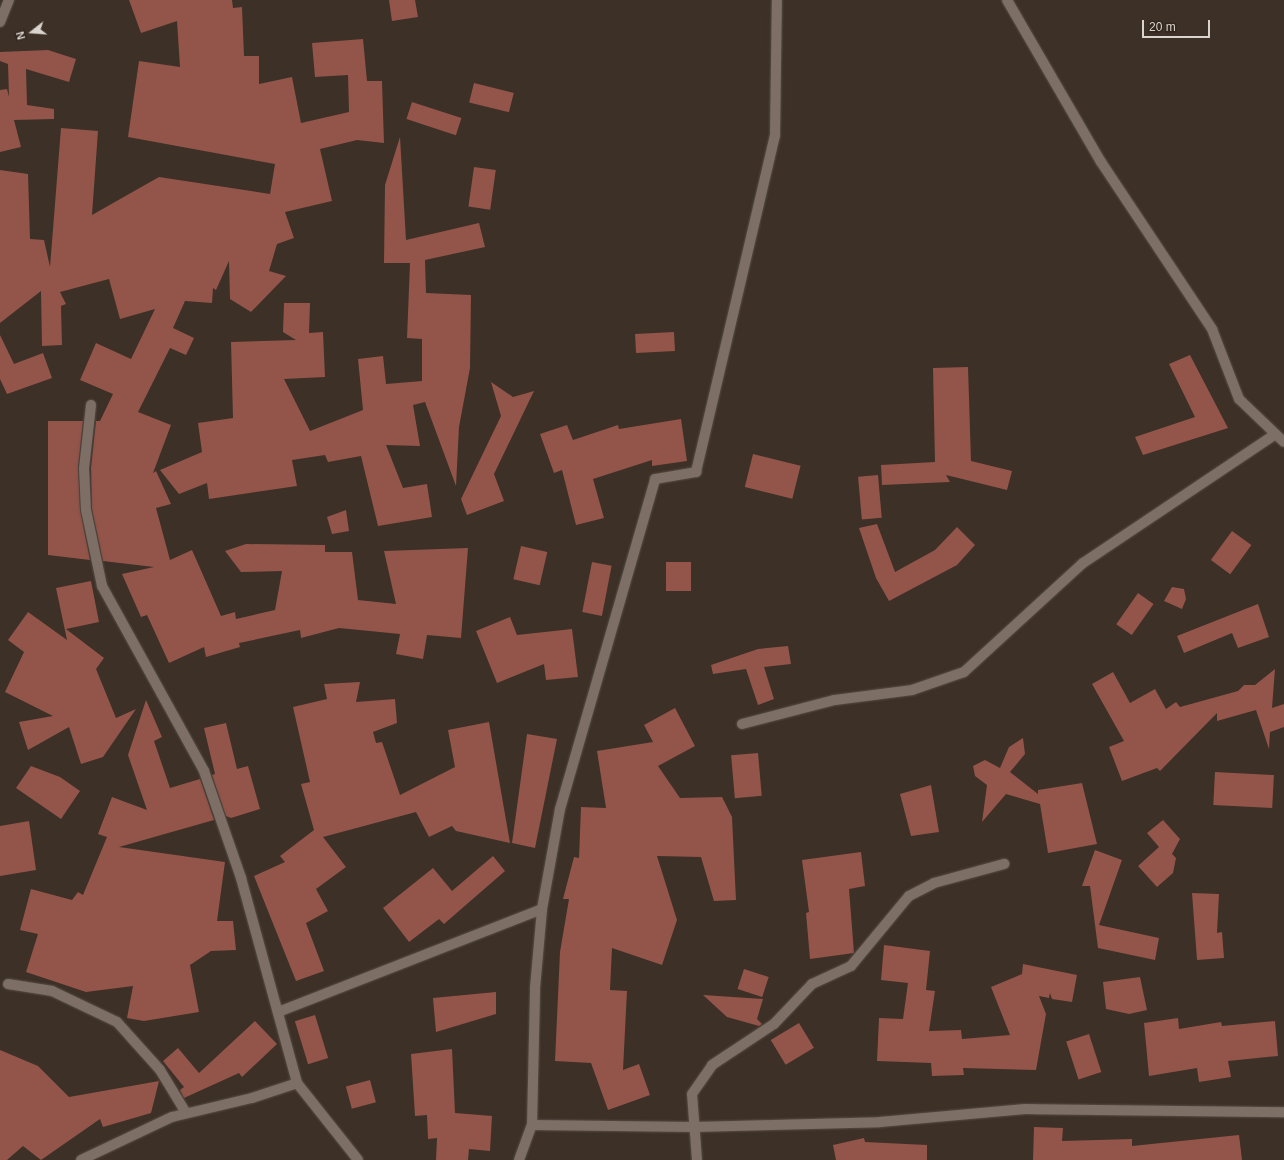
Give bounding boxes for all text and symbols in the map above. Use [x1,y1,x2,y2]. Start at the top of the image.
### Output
north arrow [12,12,52,52]
scale bar [1144,12,1212,38]
text: 20 m [1149,20,1176,34]
text: N [14,30,27,41]

